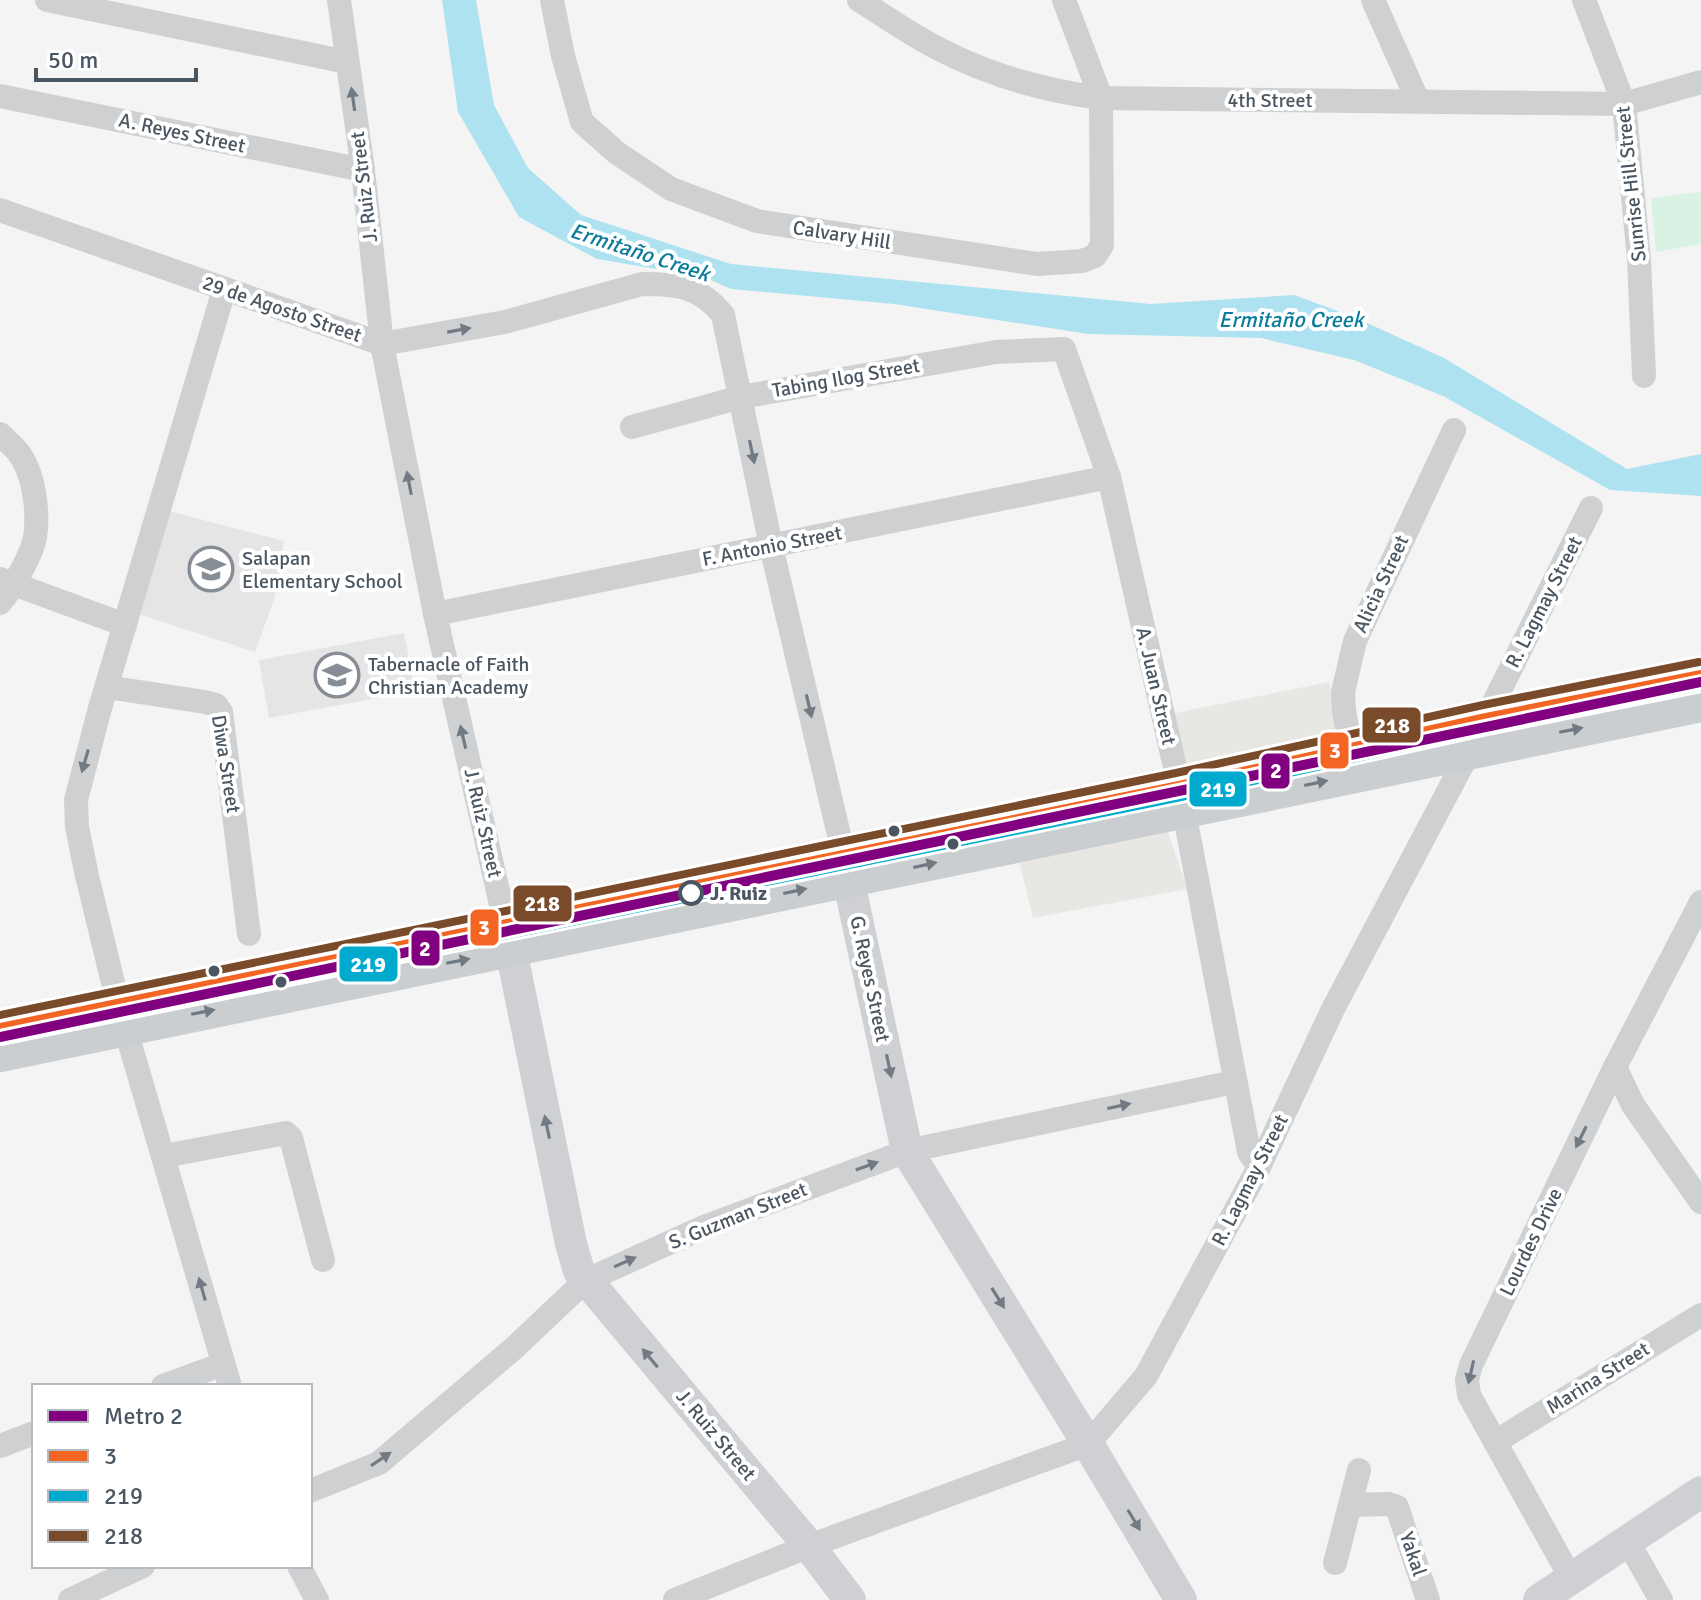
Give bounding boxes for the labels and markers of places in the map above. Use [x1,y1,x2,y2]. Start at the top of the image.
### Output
school or university icon: Salapan Elementary School [187,545,235,593]
place label: Salapan Elementary School [242,546,403,594]
school or university icon: Tabernacle of Faith Christian Academy [313,651,361,699]
place label: Tabernacle of Faith Christian Academy [368,652,529,700]
unlabelled marker [886,823,902,839]
unlabelled marker [945,836,961,852]
marker: J. Ruiz [679,881,703,905]
place label: J. Ruiz [710,881,767,906]
unlabelled marker [206,963,222,979]
unlabelled marker [273,974,289,990]

